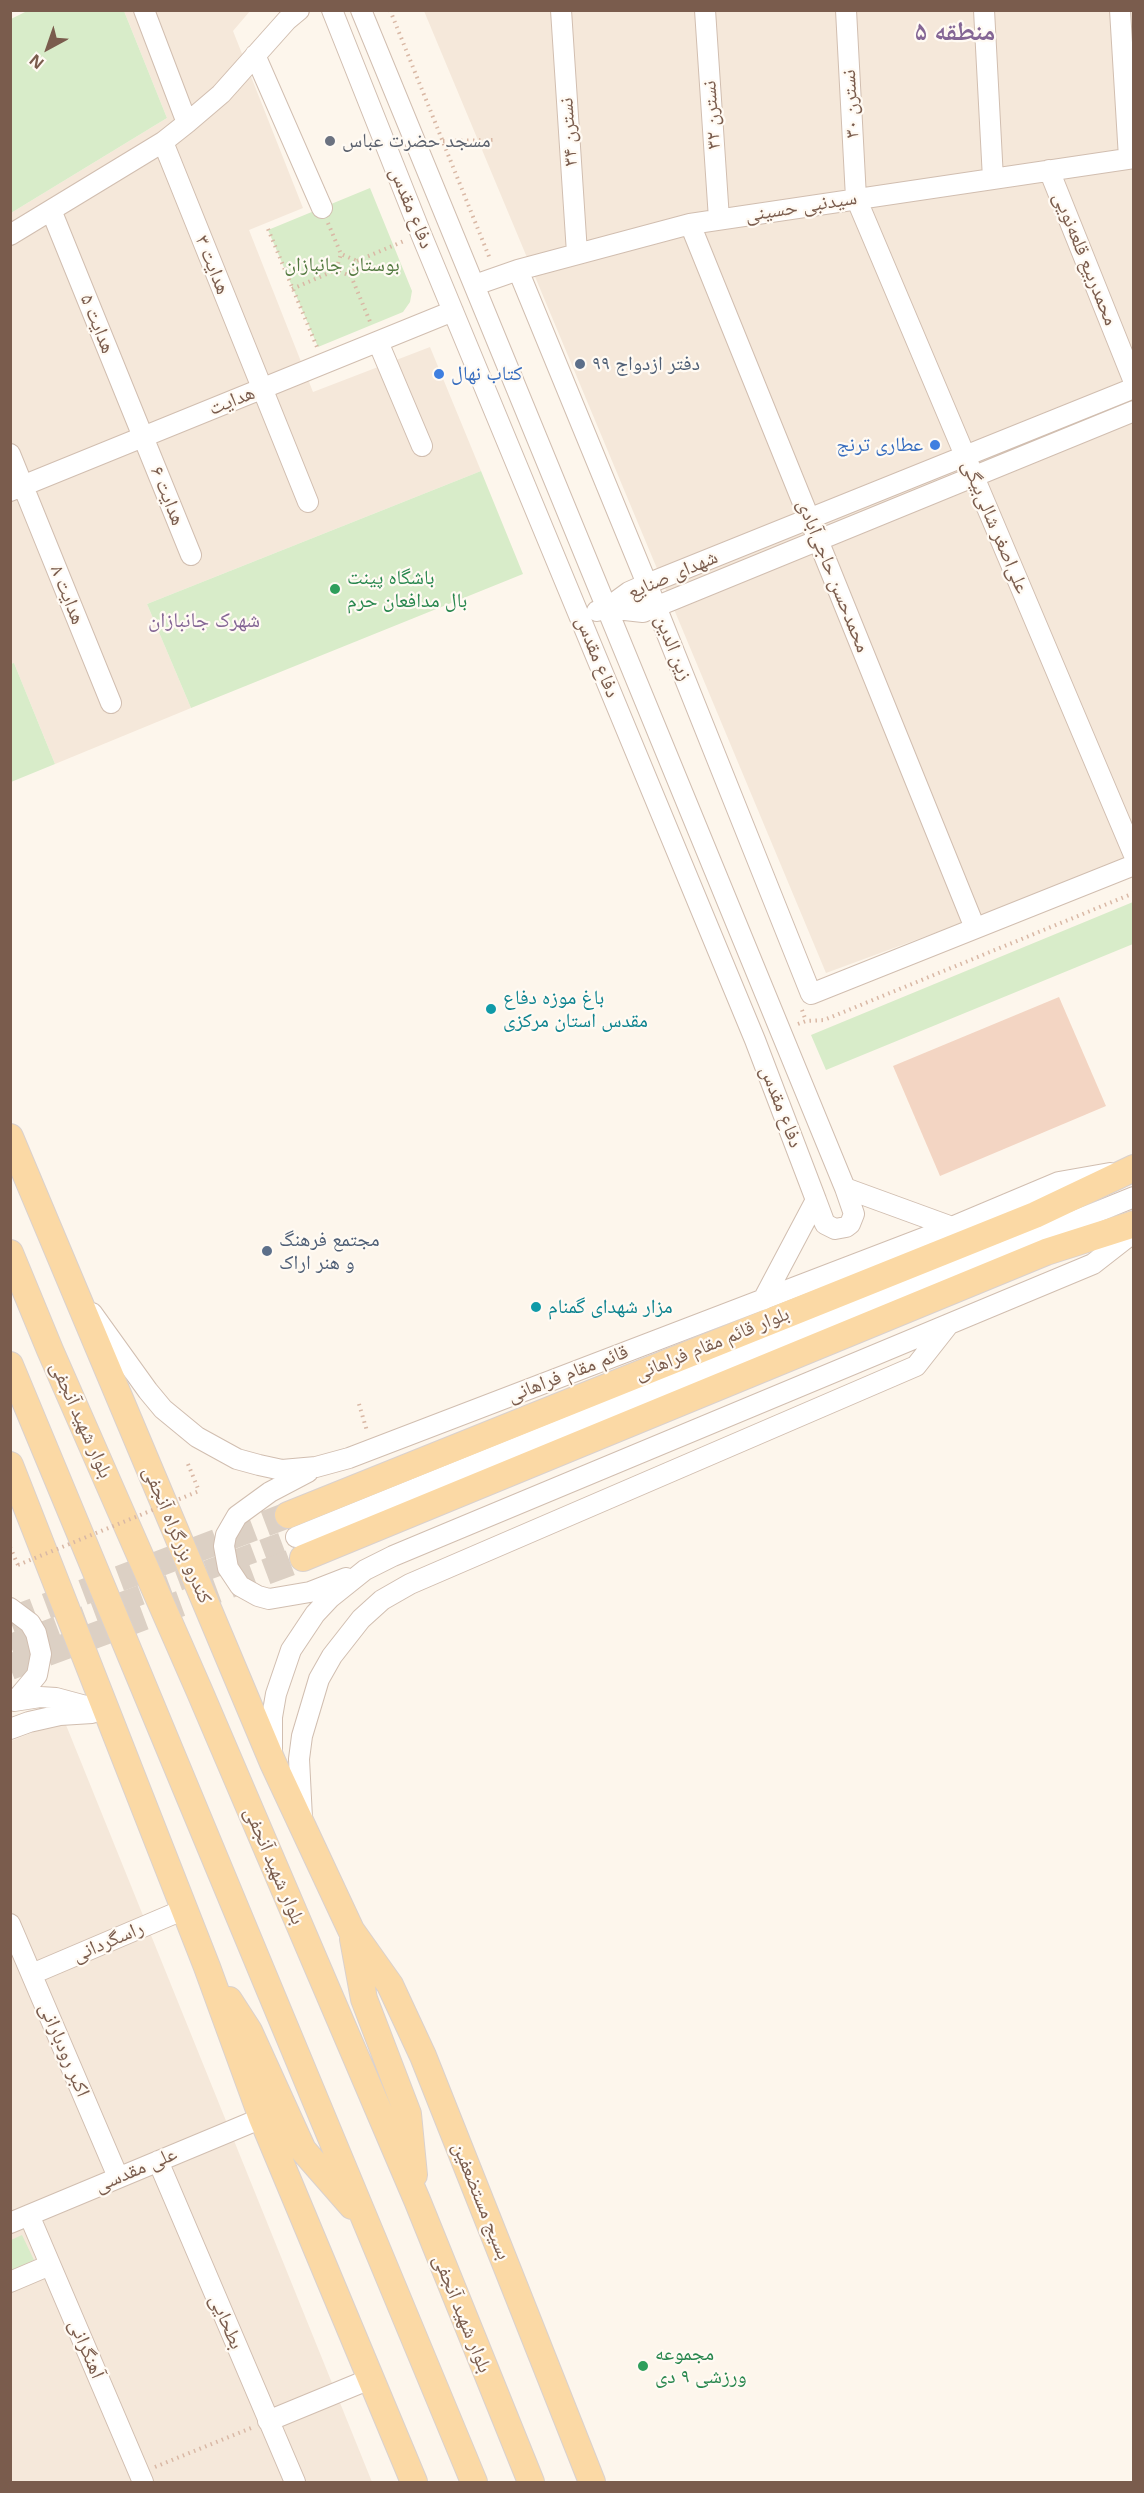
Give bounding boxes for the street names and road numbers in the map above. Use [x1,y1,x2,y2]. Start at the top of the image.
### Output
street label: نسترن ۳۰ [837,69,865,139]
street label: نسترن ۳۲ [698,80,726,150]
street label: نسترن ۳۴ [555,97,583,167]
street label: دفاع مقدس [384,164,438,252]
street label: سیدنبی حسینی [743,186,859,228]
street label: محمدربیع قلعه‌نویی [1047,189,1123,329]
street label: هدایت ۳ [189,232,235,298]
street label: هدایت ۵ [74,291,120,357]
street label: هدایت [205,381,259,421]
street label: علی‌اصغر شالی‌بیگی [956,457,1034,597]
street label: هدایت ۶ [144,463,190,529]
street label: محمدحسن حاجی‌آبادی [791,496,875,656]
street label: شهدای صنایع [624,545,722,605]
street label: هدایت ۸ [44,562,90,628]
street label: زین الدین [649,612,697,684]
street label: دفاع مقدس [570,613,624,701]
street label: دفاع مقدس [754,1063,808,1151]
street label: بلوار قائم مقام فراهانی [631,1302,793,1386]
street label: قائم مقام فراهانی [504,1340,632,1408]
street label: بلوار شهید آنجفی [45,1358,117,1482]
street label: کندرو بزرگراه آنجفی [137,1463,217,1607]
street label: بلوار شهید آنجفی [239,1804,309,1928]
street label: راسگردانی [69,1916,147,1968]
street label: اکبر رودبارانی [33,1999,95,2101]
street label: بسیج مستضعفین [447,2139,515,2263]
street label: علی مقدسی [91,2142,181,2198]
street label: بلوار شهید آنجفی [427,2251,497,2377]
street label: بطحایی [204,2291,248,2353]
street label: آهنگرانی [63,2316,109,2382]

